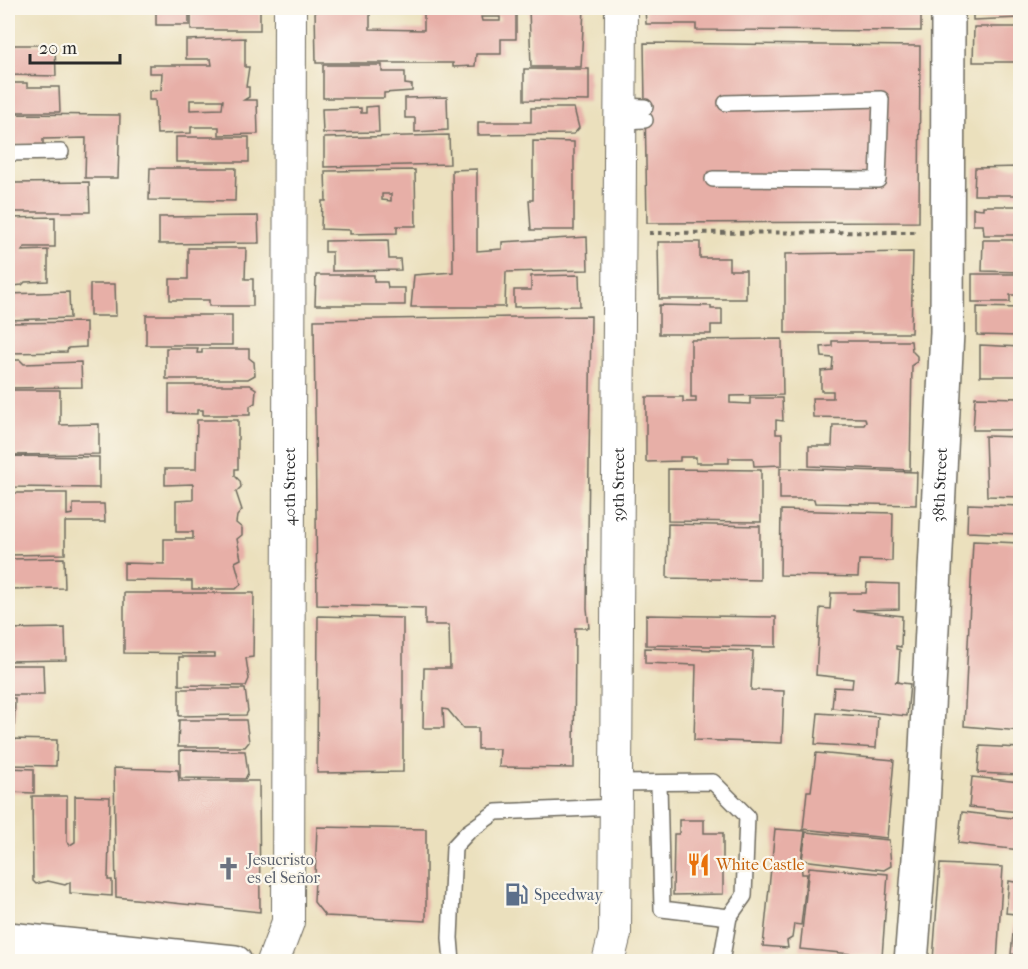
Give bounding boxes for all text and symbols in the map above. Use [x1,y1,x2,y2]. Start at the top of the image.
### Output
scale bar [30,27,120,65]
text: 20 m [39,38,77,59]
street label: 40th Street [279,447,299,526]
street label: 39th Street [608,447,628,523]
street label: 38th Street [928,447,951,523]
place label: Jesucristo es el Señor [245,850,320,887]
restaurant icon: White Castle [685,851,711,877]
church icon: Jesucristo es el Señor [216,855,242,881]
place label: White Castle [715,855,804,874]
fuel station icon: Speedway [503,881,529,907]
place label: Speedway [534,885,603,904]

